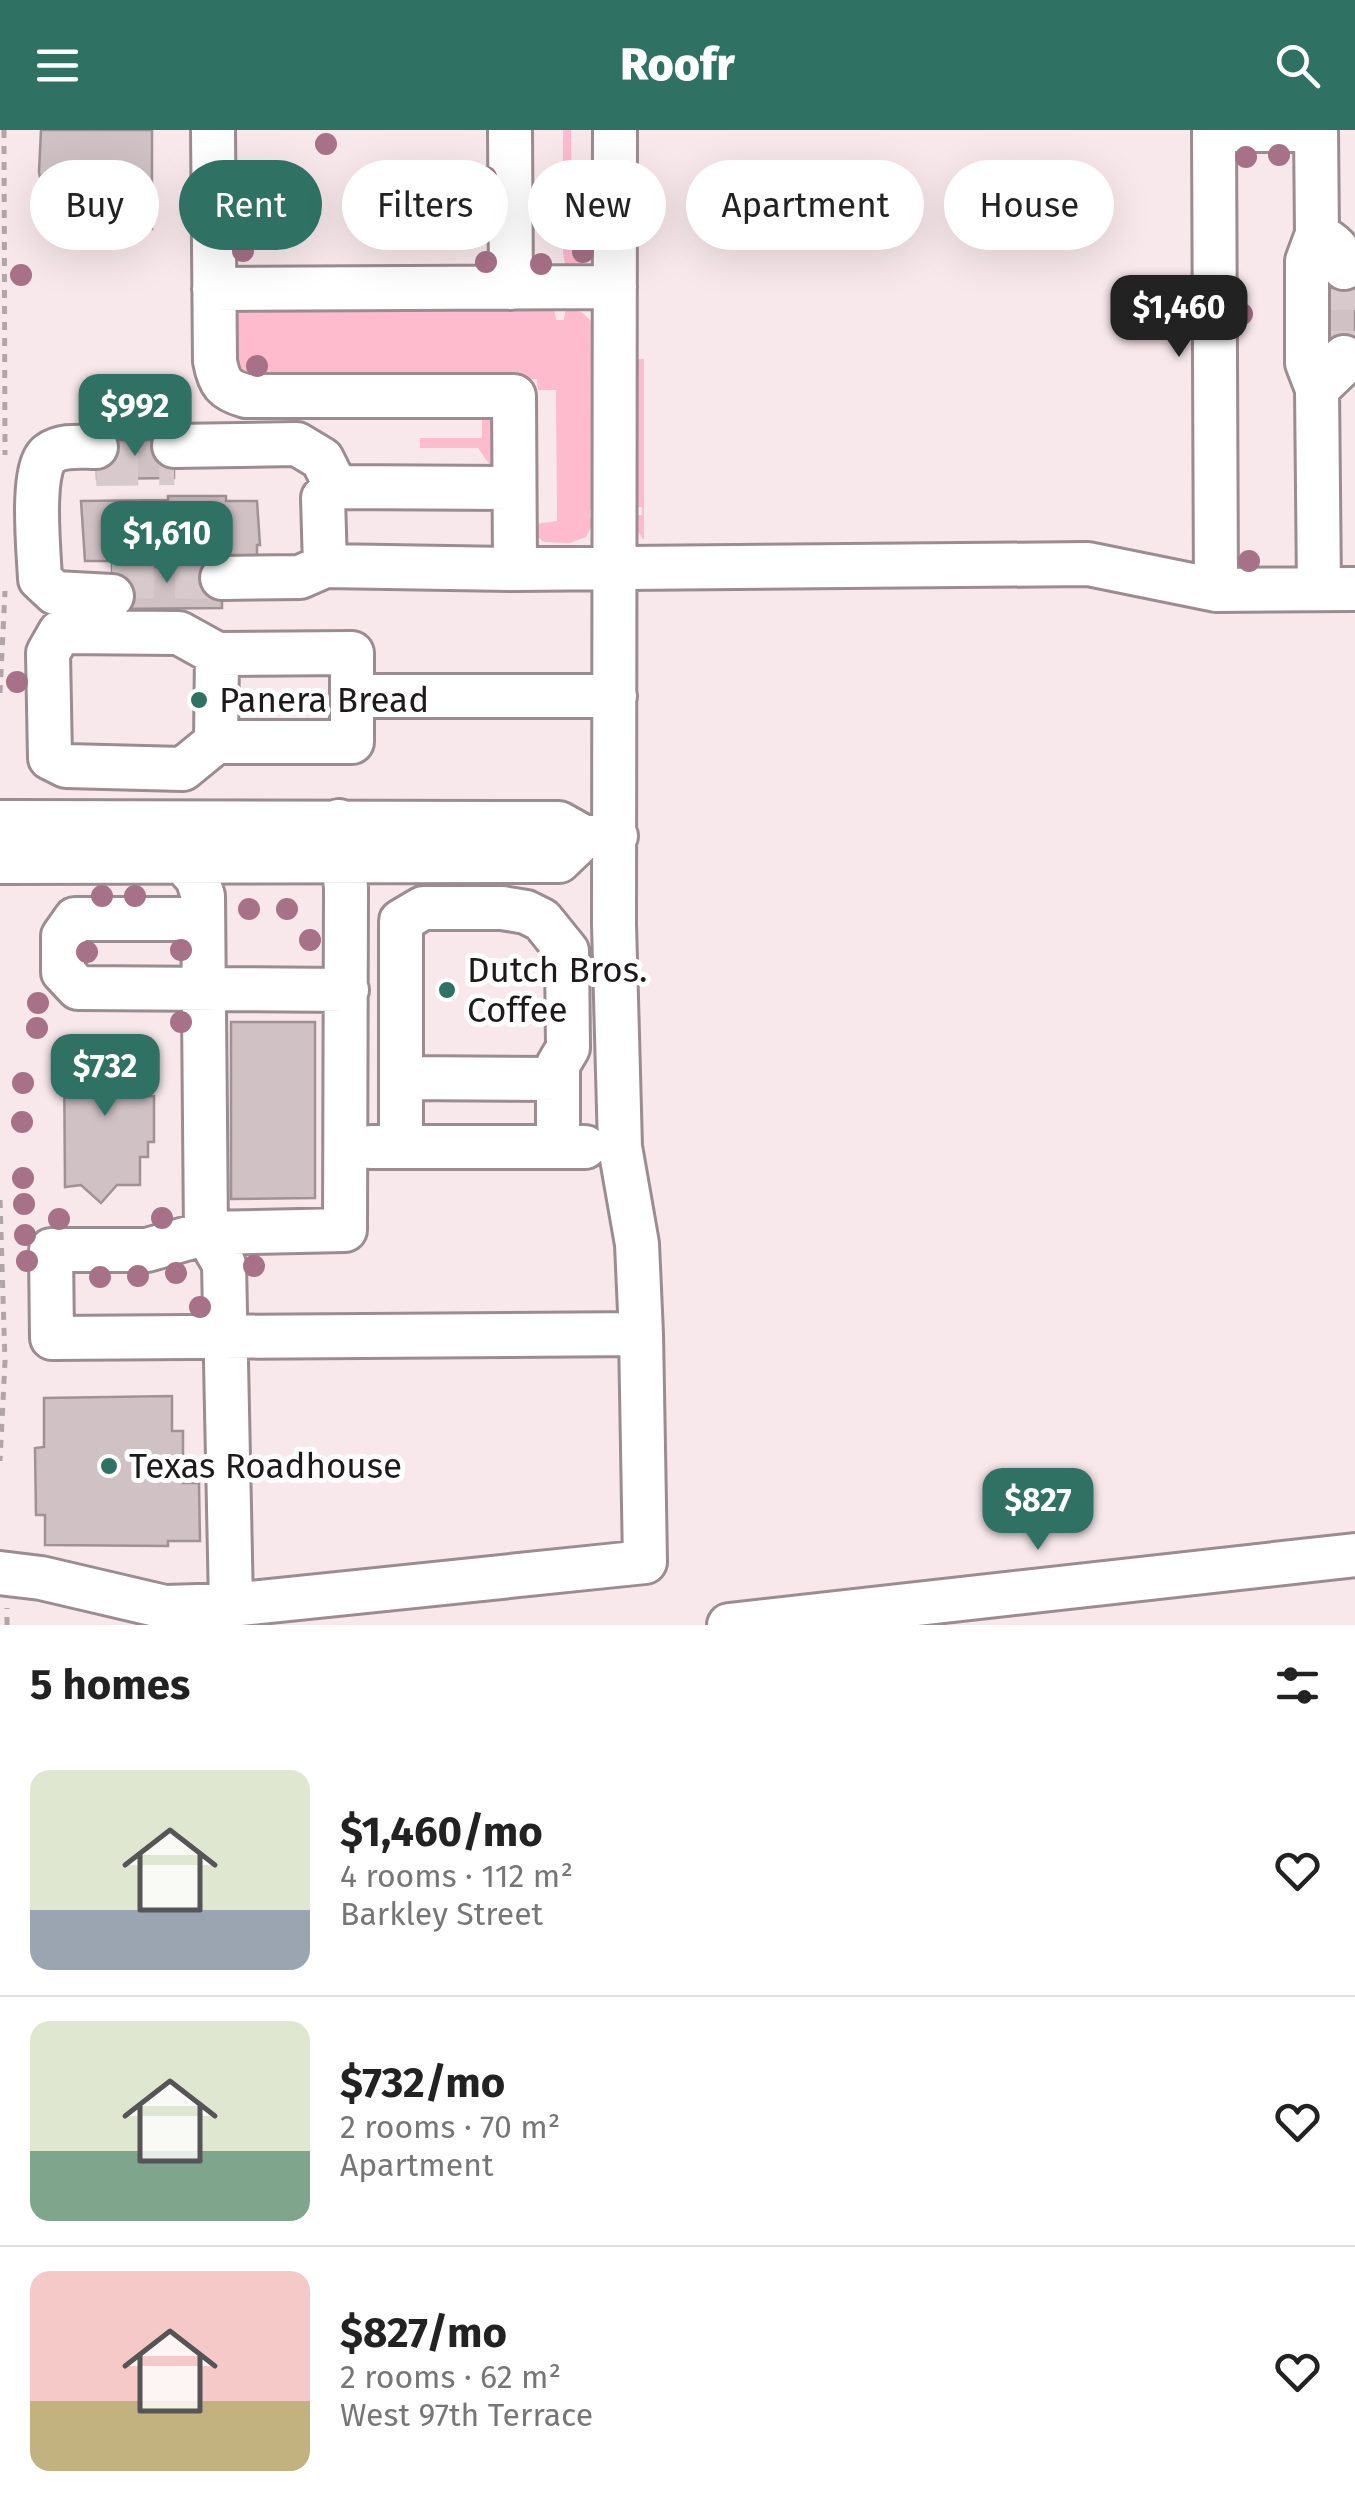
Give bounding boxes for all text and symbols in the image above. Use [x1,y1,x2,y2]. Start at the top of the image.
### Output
icon: menu [30,38,85,93]
text: Roofr [620,38,735,92]
icon: search [1270,38,1325,93]
chip: Buy [30,160,159,250]
chip: Rent [179,160,322,250]
chip: Filters [342,160,508,250]
chip: New [528,160,666,250]
chip: Apartment [686,160,924,250]
chip: House [944,160,1114,250]
pin: $1,460 [1098,275,1260,360]
text: $1,460 [1132,288,1226,326]
pin: $992 [76,374,194,459]
text: $992 [101,387,169,425]
pin: $1,610 [86,501,248,586]
text: $1,610 [123,514,211,552]
place label: Panera Bread [219,679,429,721]
marker: Panera Bread [188,689,210,711]
place label: Dutch Bros. Coffee [467,949,647,1031]
marker: Dutch Bros. Coffee [436,979,458,1001]
pin: $732 [46,1034,164,1119]
text: $732 [73,1047,137,1085]
place label: Texas Roadhouse [129,1445,402,1487]
marker: Texas Roadhouse [98,1455,120,1477]
pin: $827 [979,1468,1097,1553]
text: $827 [1004,1481,1072,1519]
icon: filters [1270,1658,1325,1713]
text: 5 homes [30,1660,190,1710]
text: $1,460/mo [340,1807,543,1857]
icon: home [110,1810,230,1930]
icon: heart [1270,1843,1325,1898]
text: 4 rooms · 112 m² [340,1857,573,1895]
text: Barkley Street [340,1895,543,1933]
text: $732/mo [340,2058,505,2108]
icon: home [110,2061,230,2181]
icon: heart [1270,2094,1325,2149]
text: 2 rooms · 70 m² [340,2108,560,2146]
text: Apartment [340,2146,494,2184]
text: $827/mo [340,2308,507,2358]
icon: home [110,2311,230,2431]
icon: heart [1270,2344,1325,2399]
text: 2 rooms · 62 m² [340,2358,561,2396]
text: West 97th Terrace [340,2396,593,2434]

